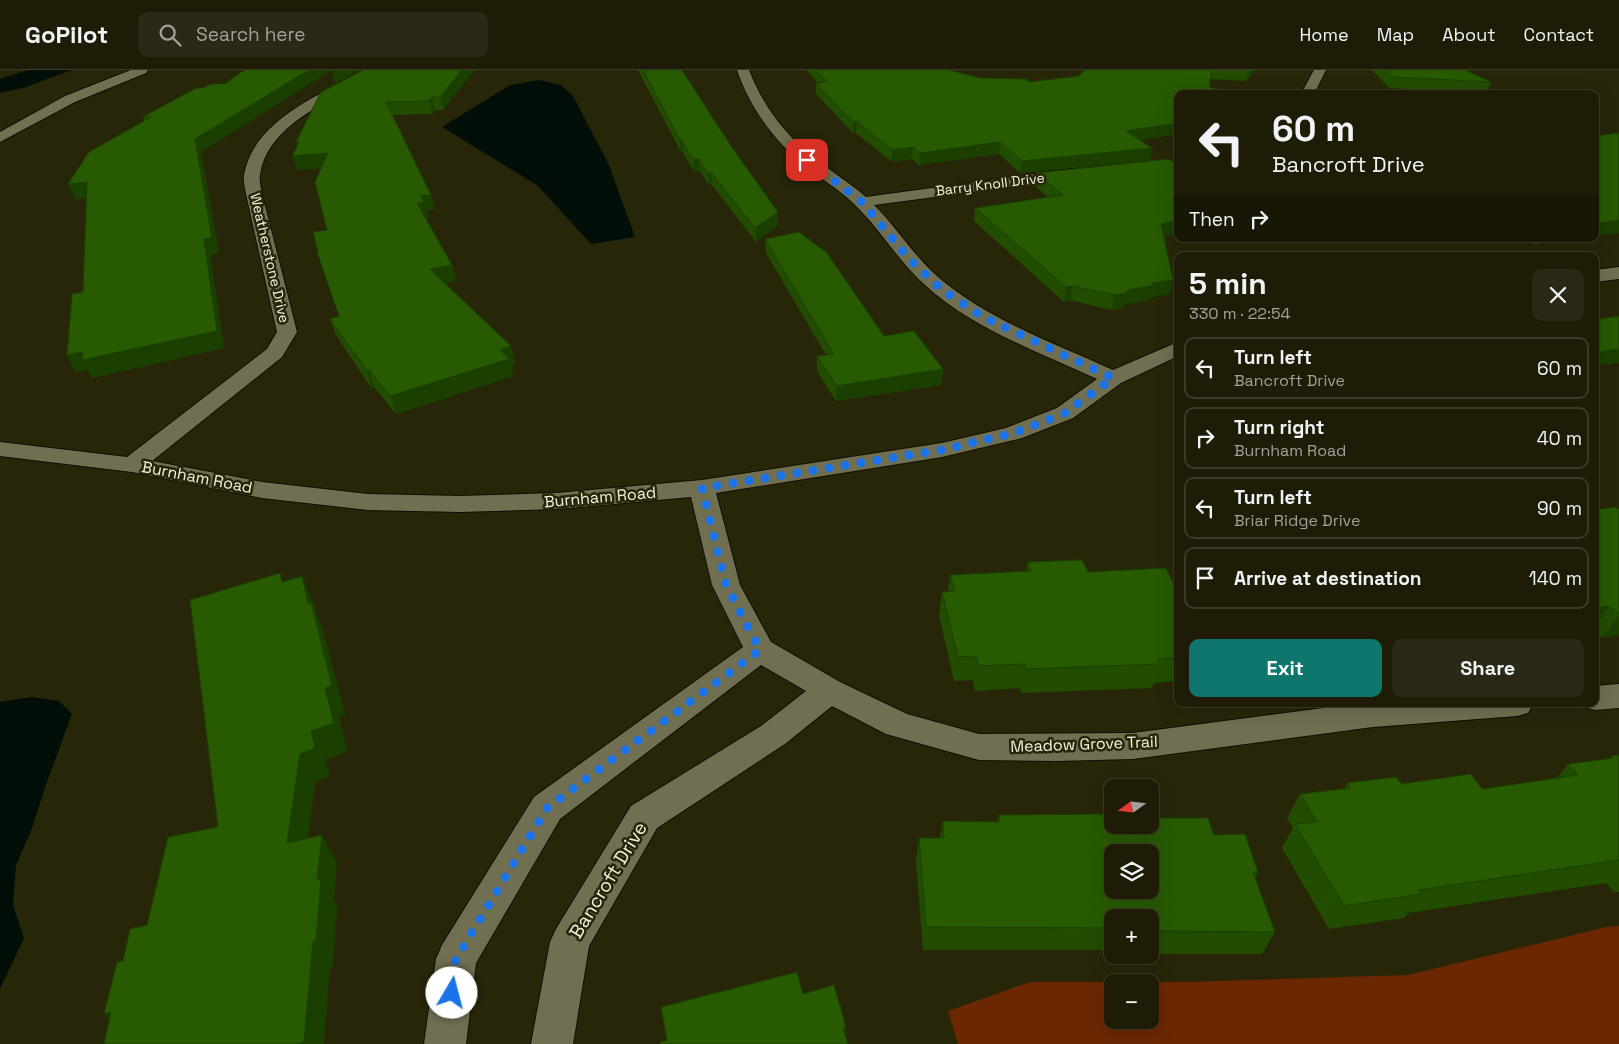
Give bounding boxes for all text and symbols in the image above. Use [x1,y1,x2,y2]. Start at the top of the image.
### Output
search box [138,12,488,57]
text: GoPilot [25,19,108,50]
icon: search [156,21,184,49]
text: Search here [196,22,306,47]
text: Home [1300,23,1349,46]
text: Map [1377,23,1414,46]
text: About [1442,23,1496,46]
text: Contact [1524,23,1594,46]
text: 60 m [1272,107,1355,151]
icon: left [1189,110,1254,175]
pin [786,139,828,181]
icon: arrive [793,146,821,174]
text: Bancroft Drive [1272,150,1425,178]
street label: Barry Knoll Drive [934,168,1046,200]
street label: Weatherstone Drive [246,191,294,325]
icon: right [1245,205,1273,233]
text: Then [1189,207,1235,232]
text: 5 min [1189,264,1267,303]
button: close [1532,269,1584,321]
text: 330 m · 22:54 [1189,303,1291,324]
text: Turn left [1234,345,1312,370]
icon: left [1191,354,1219,382]
text: 60 m [1537,356,1582,381]
text: Bancroft Drive [1234,370,1345,391]
text: Turn right [1234,415,1324,440]
icon: right [1191,424,1219,452]
text: 40 m [1537,426,1582,451]
text: Burnham Road [1234,440,1346,461]
street label: Burnham Road [140,456,254,498]
street label: Burnham Road [543,482,657,512]
text: Turn left [1234,485,1312,510]
icon: left [1191,494,1219,522]
text: 90 m [1537,496,1582,521]
text: Briar Ridge Drive [1234,510,1360,531]
icon: arrive [1191,564,1219,592]
text: Arrive at destination [1234,566,1422,591]
text: 140 m [1529,566,1582,591]
button: Exit [1189,639,1382,697]
button: Share [1392,639,1584,697]
street label: Meadow Grove Trail [1010,731,1158,757]
north arrow [1104,779,1159,834]
map controls [1104,779,1159,1029]
street label: Bancroft Drive [563,817,653,943]
button: layers [1104,844,1159,899]
button: + [1104,909,1159,964]
position arrow [425,966,477,1018]
button: − [1104,974,1159,1029]

